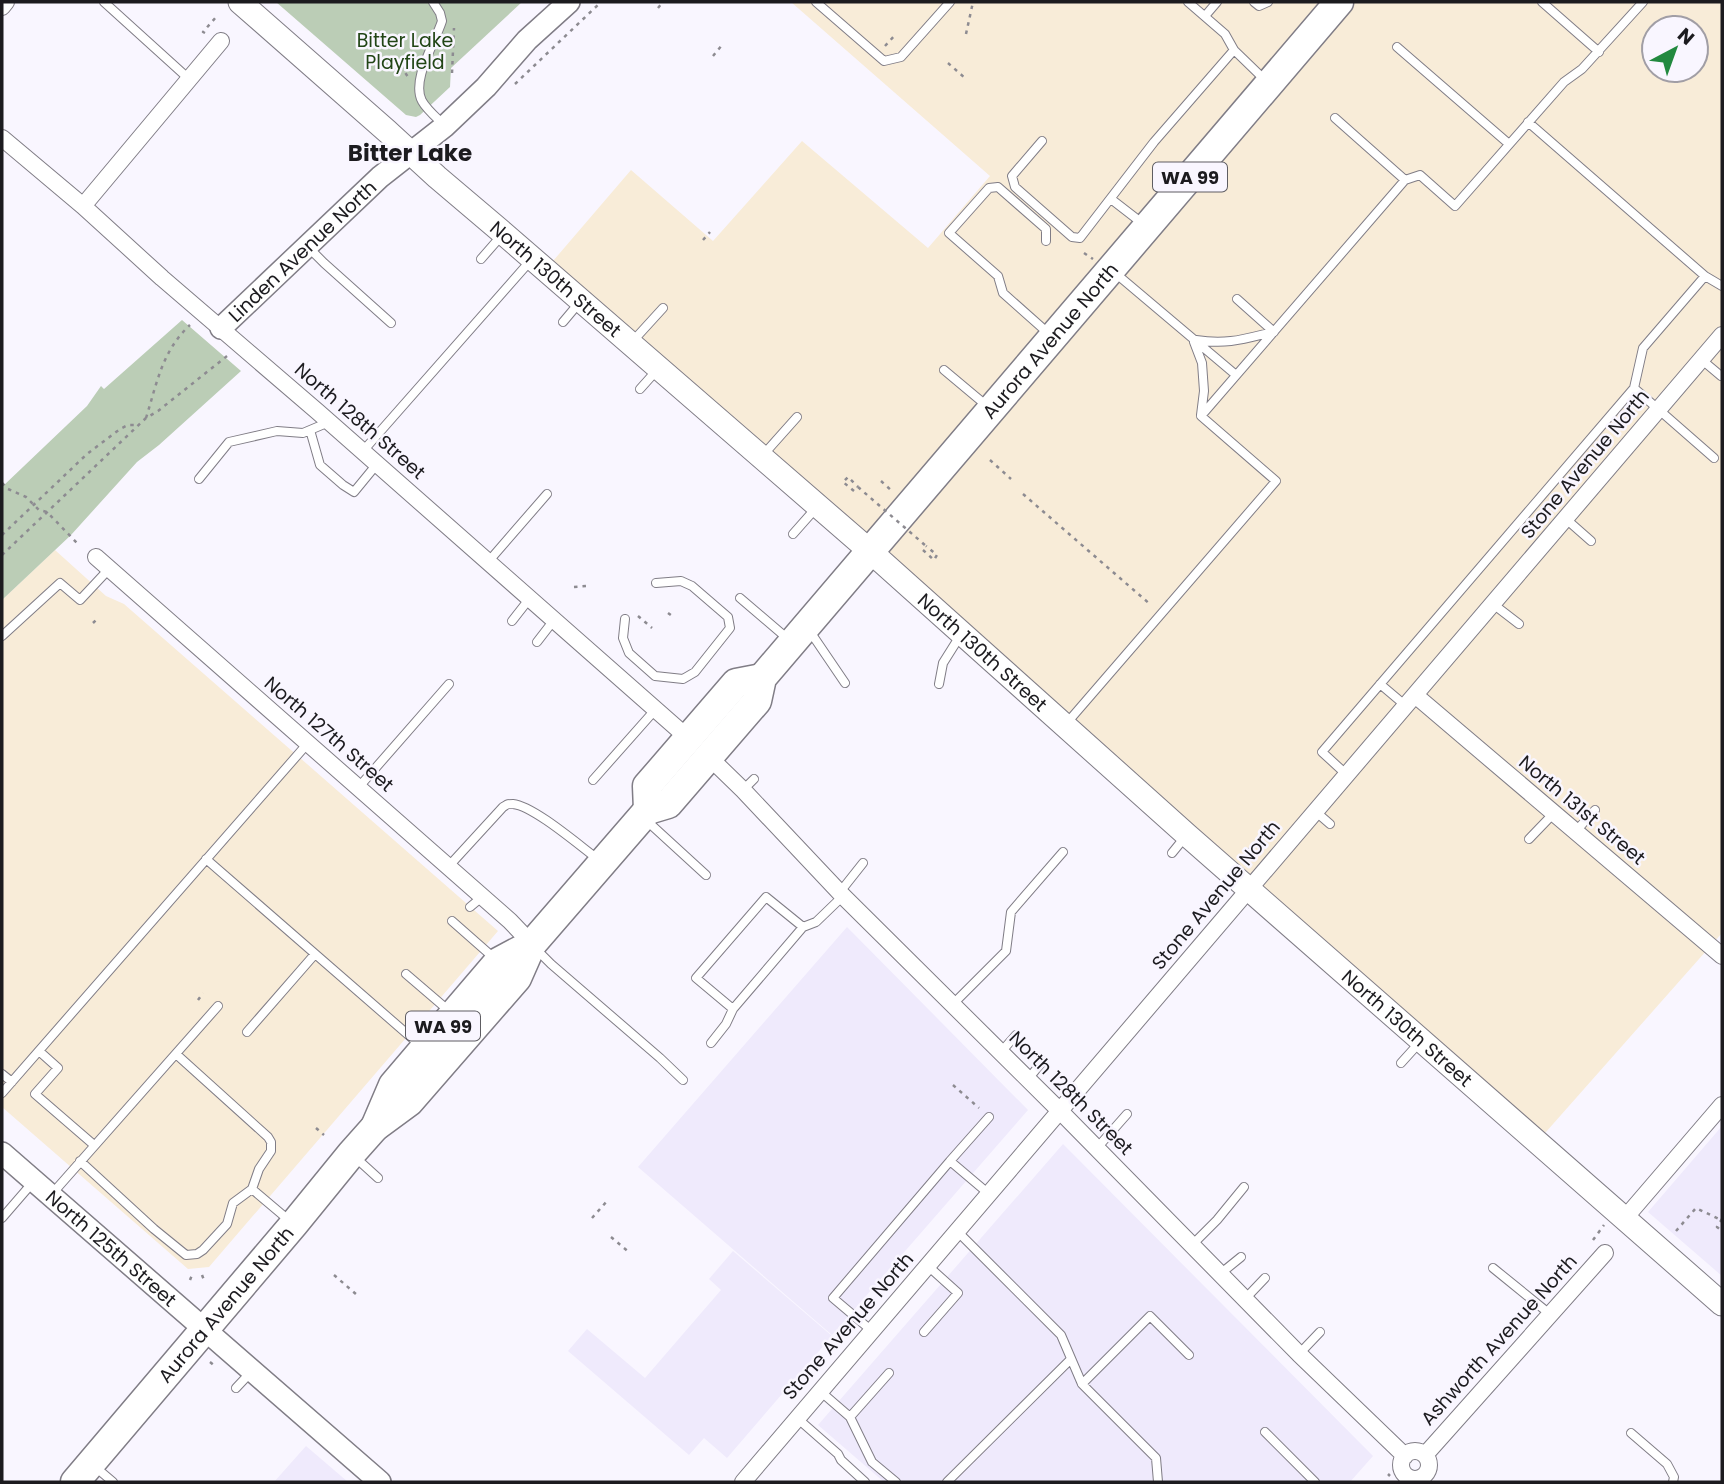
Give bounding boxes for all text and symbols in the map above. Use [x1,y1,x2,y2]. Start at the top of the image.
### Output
north arrow [1640,14,1710,84]
text: N [1672,22,1700,51]
park label: Bitter Lake Playfield [357,27,453,76]
district label: Bitter Lake [348,137,472,169]
road number: WA 99 [1153,162,1227,192]
street label: Linden Avenue North [222,174,382,328]
street label: North 130th Street [484,214,627,343]
street label: Aurora Avenue North [976,257,1124,424]
street label: North 128th Street [289,357,431,486]
street label: Stone Avenue North [1514,384,1656,544]
street label: North 130th Street [912,587,1054,717]
street label: North 127th Street [258,670,400,798]
street label: North 131st Street [1513,749,1651,871]
street label: Stone Avenue North [1145,815,1287,975]
street label: North 130th Street [1336,963,1478,1093]
road number: WA 99 [406,1012,480,1041]
street label: North 128th Street [1003,1025,1139,1161]
street label: North 125th Street [40,1184,183,1313]
street label: Aurora Avenue North [152,1220,300,1388]
street label: Stone Avenue North [776,1246,920,1406]
street label: Ashworth Avenue North [1415,1248,1583,1432]

